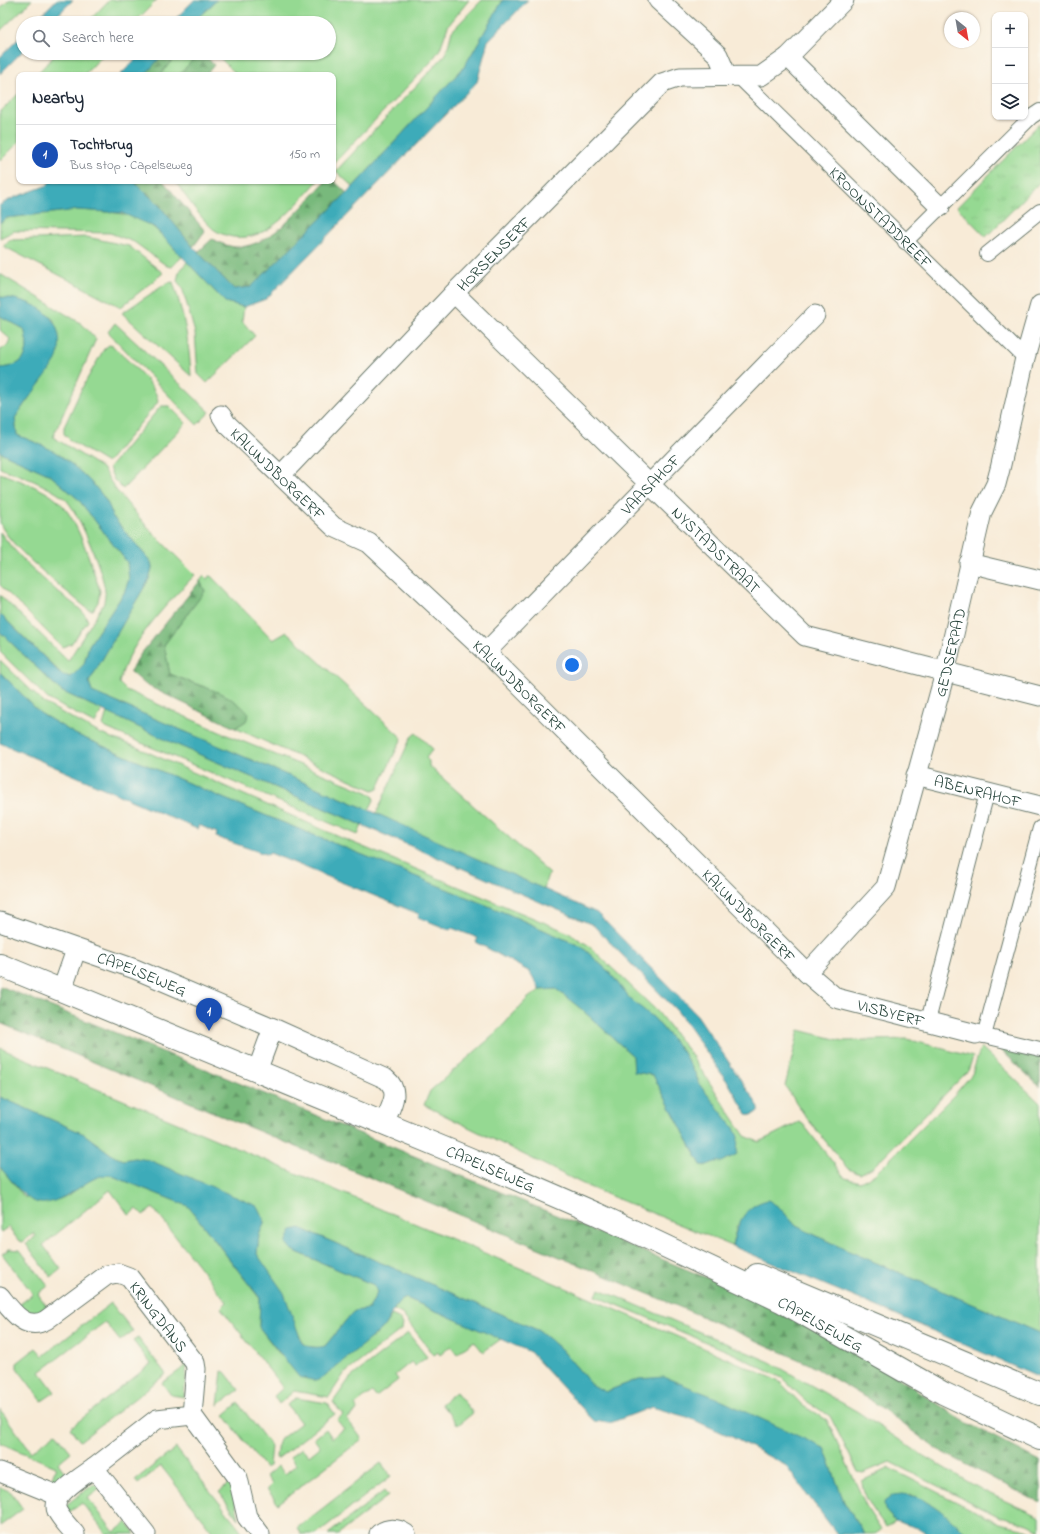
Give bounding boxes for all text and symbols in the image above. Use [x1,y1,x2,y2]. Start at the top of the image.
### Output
north arrow [944,12,980,48]
map controls [992,12,1028,120]
button: + [992,12,1028,48]
search box [16,16,336,60]
icon: search [30,27,52,49]
text: Search here [62,27,134,49]
button: − [992,48,1028,84]
button: layers [992,84,1028,120]
text: Nearby [32,86,84,111]
text: Tochtbrug [70,134,132,156]
text: 1 [43,145,47,164]
text: 150 m [289,145,320,164]
text: Bus stop · Capelseweg [70,156,192,175]
street label: KROONSTADDREEF [823,162,938,275]
street label: HORSENSERF [452,211,538,298]
street label: KALUNDBORGERF [224,423,331,527]
street label: VAASAHOF [615,449,688,522]
street label: NYSTADSTRAAT [665,502,765,600]
street label: GEDSERPAD [929,606,974,700]
street label: KALUNDBORGERF [466,635,572,740]
your location [562,655,582,675]
street label: ABENRAHOF [931,770,1025,815]
street label: KALUNDBORGERF [695,864,801,970]
street label: CAPELSEWEG [93,947,190,1004]
street label: VISBYERF [853,994,928,1034]
pin: 1 [196,998,222,1031]
street label: CAPELSEWEG [442,1140,538,1200]
street label: KRINGDANS [122,1277,193,1358]
street label: CAPELSEWEG [773,1291,867,1359]

